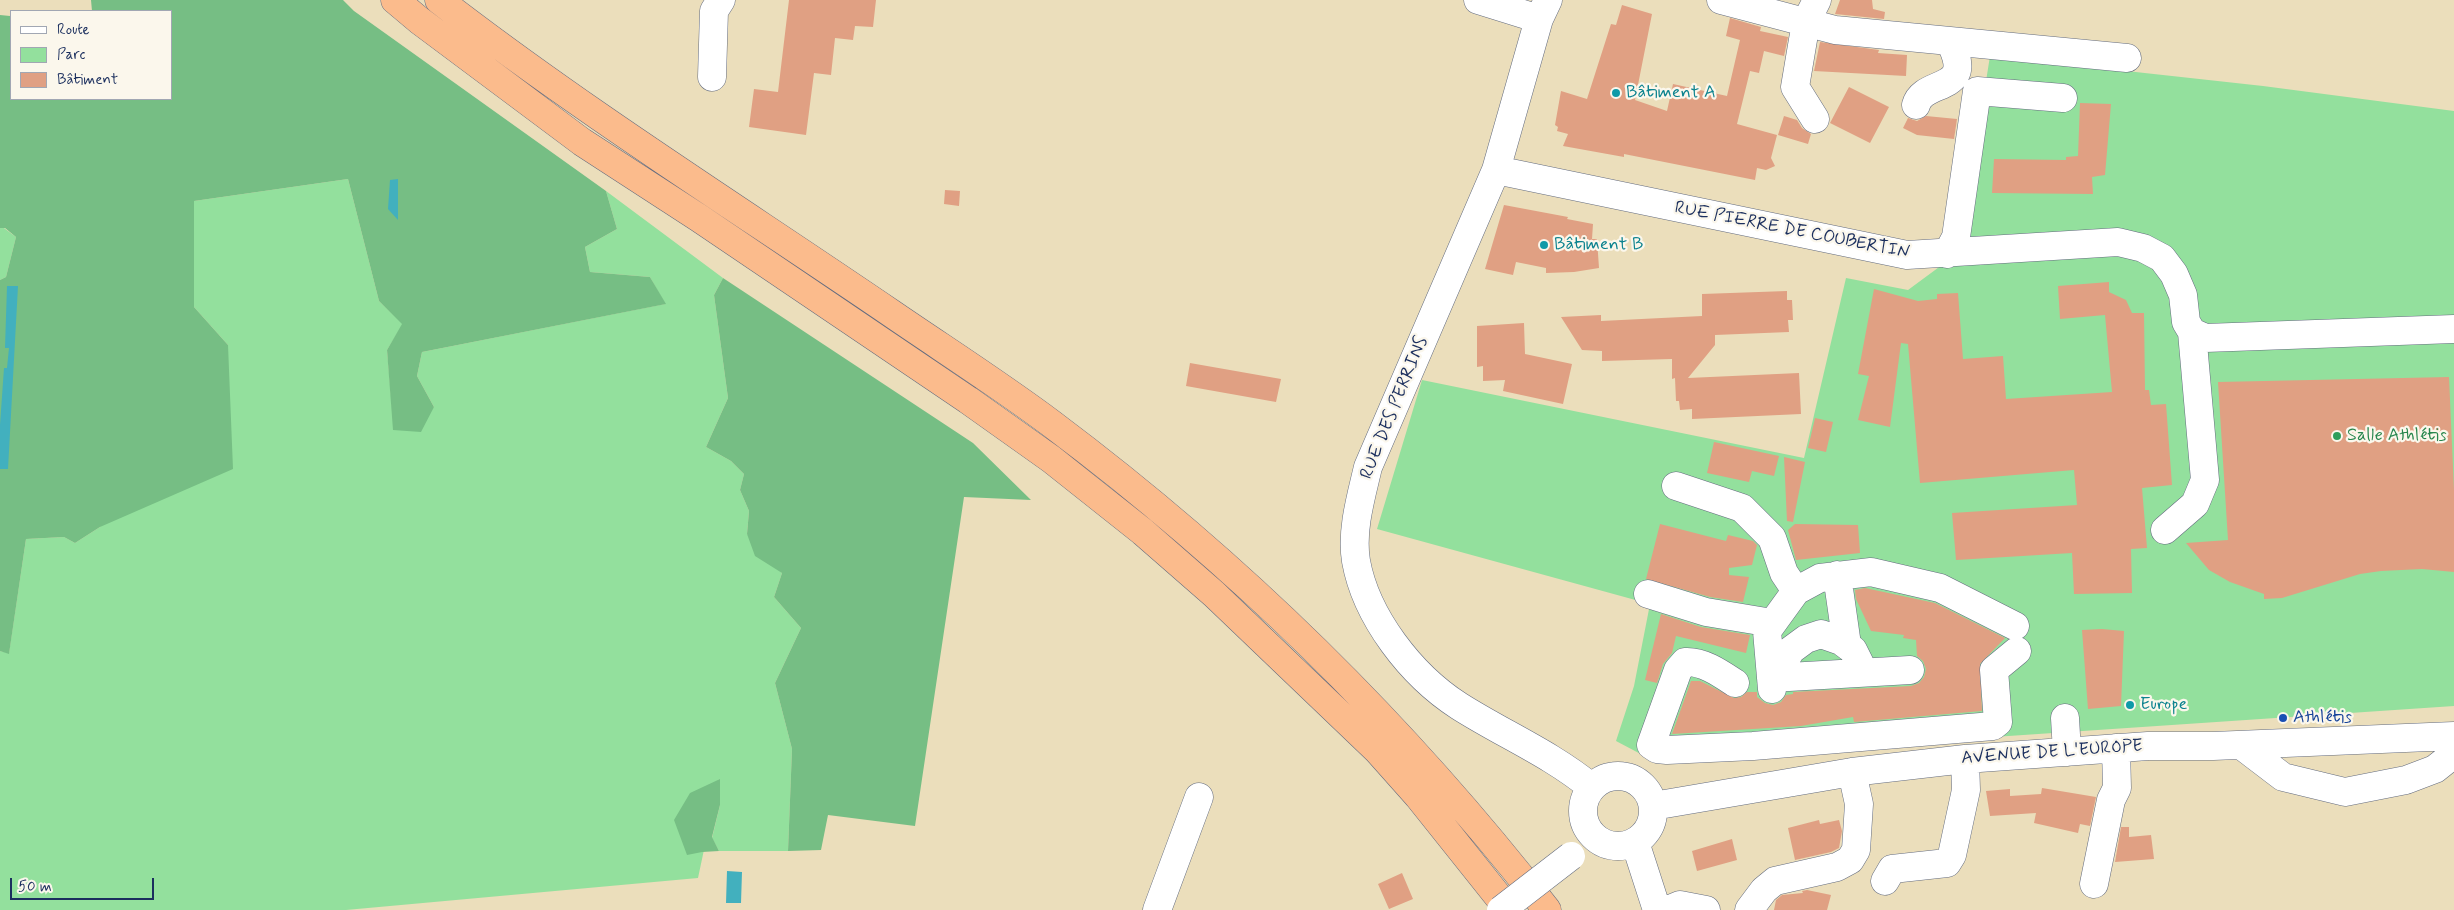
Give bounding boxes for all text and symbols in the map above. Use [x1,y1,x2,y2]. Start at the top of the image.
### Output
legend [10,10,172,100]
text: Route [57,20,90,40]
text: Parc [57,45,85,65]
text: Bâtiment [57,70,118,90]
place label: Bâtiment A [1626,82,1716,104]
marker: Bâtiment A [1610,87,1622,99]
street label: RUE PIERRE DE COUBERTIN [1673,198,1911,264]
place label: Bâtiment B [1554,234,1643,256]
marker: Bâtiment B [1538,239,1550,251]
street label: RUE DES PERRINS [1356,333,1434,483]
place label: Salle Athlétis [2347,425,2447,447]
marker: Salle Athlétis [2331,430,2343,442]
place label: Europe [2140,694,2187,716]
marker: Europe [2124,699,2136,711]
place label: Athlétis [2293,707,2352,729]
marker: Athlétis [2277,712,2289,724]
street label: AVENUE DE L'EUROPE [1960,736,2144,770]
scale bar [12,868,156,900]
text: 50 m [18,877,52,897]

